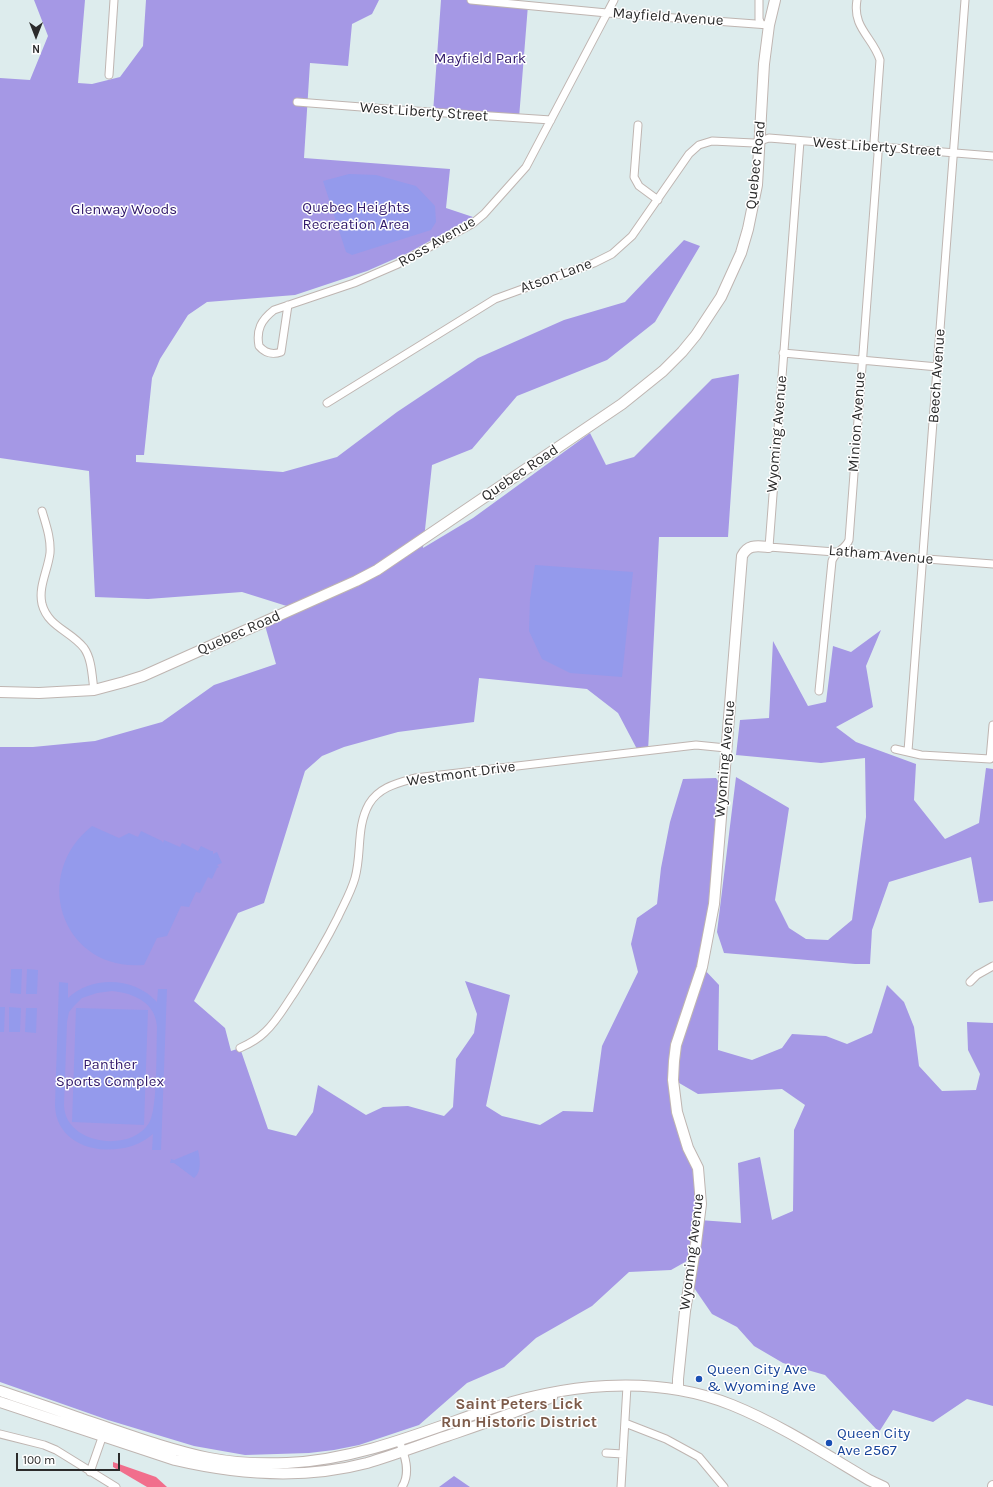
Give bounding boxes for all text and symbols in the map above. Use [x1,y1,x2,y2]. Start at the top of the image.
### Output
street label: Mayfield Avenue [612,4,724,30]
north arrow [16,16,56,56]
text: N [32,42,40,55]
park label: Mayfield Park [434,50,526,68]
street label: West Liberty Street [359,99,489,125]
street label: Quebec Road [742,120,770,210]
street label: West Liberty Street [812,134,942,160]
park label: Quebec Heights Recreation Area [302,199,410,234]
park label: Glenway Woods [71,201,177,219]
street label: Ross Avenue [395,213,479,271]
street label: Atson Lane [518,255,594,297]
street label: Beech Avenue [925,328,949,424]
street label: Minion Avenue [845,371,869,473]
street label: Wyoming Avenue [763,375,791,493]
street label: Quebec Road [478,441,562,505]
street label: Latham Avenue [828,541,934,569]
street label: Quebec Road [195,607,283,659]
street label: Wyoming Avenue [711,700,739,818]
street label: Westmont Drive [405,757,517,791]
park label: Panther Sports Complex [56,1056,164,1091]
street label: Wyoming Avenue [676,1193,708,1311]
place label: Queen City Ave & Wyoming Ave [707,1361,816,1396]
marker: Queen City Ave & Wyoming Ave [694,1374,704,1384]
district label: Saint Peters Lick Run Historic District [441,1394,597,1432]
place label: Queen City Ave 2567 [837,1425,910,1460]
marker: Queen City Ave 2567 [824,1438,834,1448]
scale bar [18,1445,122,1471]
text: 100 m [23,1453,55,1467]

